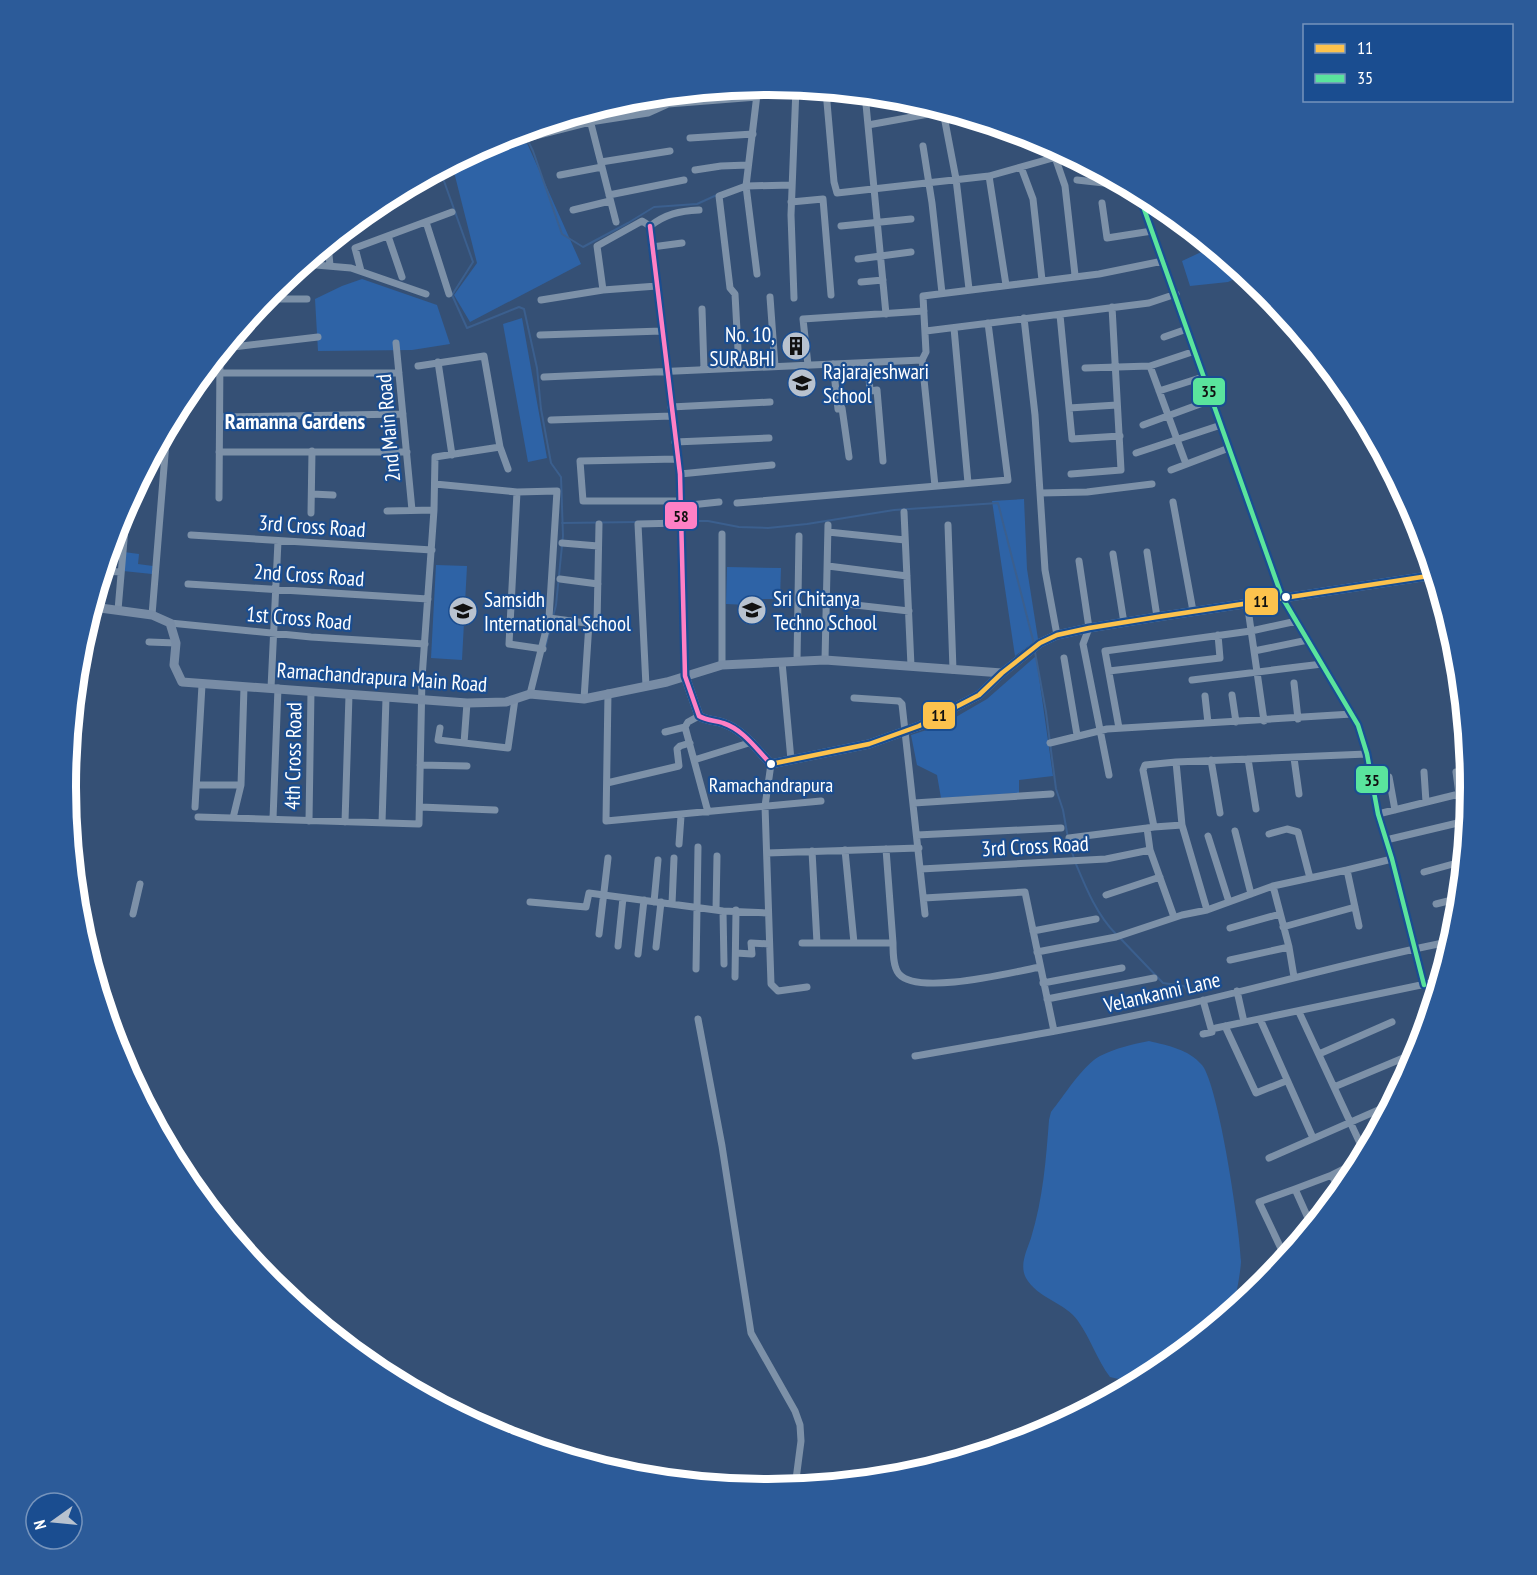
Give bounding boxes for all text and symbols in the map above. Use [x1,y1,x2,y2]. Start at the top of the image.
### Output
legend [1303,24,1513,102]
text: 11 [1357,36,1373,59]
text: 35 [1357,66,1373,89]
place label: No. 10, SURABHI [710,321,775,372]
building icon: No. 10, SURABHI [780,330,812,362]
place label: Rajarajeshwari School [823,358,929,409]
school or university icon: Rajarajeshwari School [786,367,818,399]
street label: 2nd Main Road [370,373,406,483]
line badge: 35 [1192,377,1226,406]
text: 35 [1201,381,1217,401]
district label: Ramanna Gardens [225,407,365,435]
line badge: 58 [664,501,698,530]
text: 58 [673,506,689,526]
street label: 3rd Cross Road [257,509,367,543]
street label: 2nd Cross Road [253,558,365,592]
place label: Sri Chitanya Techno School [773,585,877,636]
place label: Samsidh International School [484,586,631,637]
line badge: 11 [1244,587,1279,616]
text: 11 [1253,591,1269,611]
unlabelled marker [1280,591,1292,603]
school or university icon: Sri Chitanya Techno School [736,594,768,626]
school or university icon: Samsidh International School [447,595,479,627]
street label: 1st Cross Road [245,600,353,636]
street label: Ramachandrapura Main Road [276,656,488,698]
line badge: 11 [922,701,956,730]
street label: 4th Cross Road [279,702,307,810]
text: 11 [931,705,947,725]
marker: Ramachandrapura [765,758,777,770]
line badge: 35 [1355,765,1389,794]
text: 35 [1364,770,1380,790]
place label: Ramachandrapura [709,772,833,798]
street label: 3rd Cross Road [981,830,1089,862]
street label: Velankanni Lane [1100,966,1223,1019]
north arrow [24,1491,84,1551]
text: N [29,1518,50,1532]

